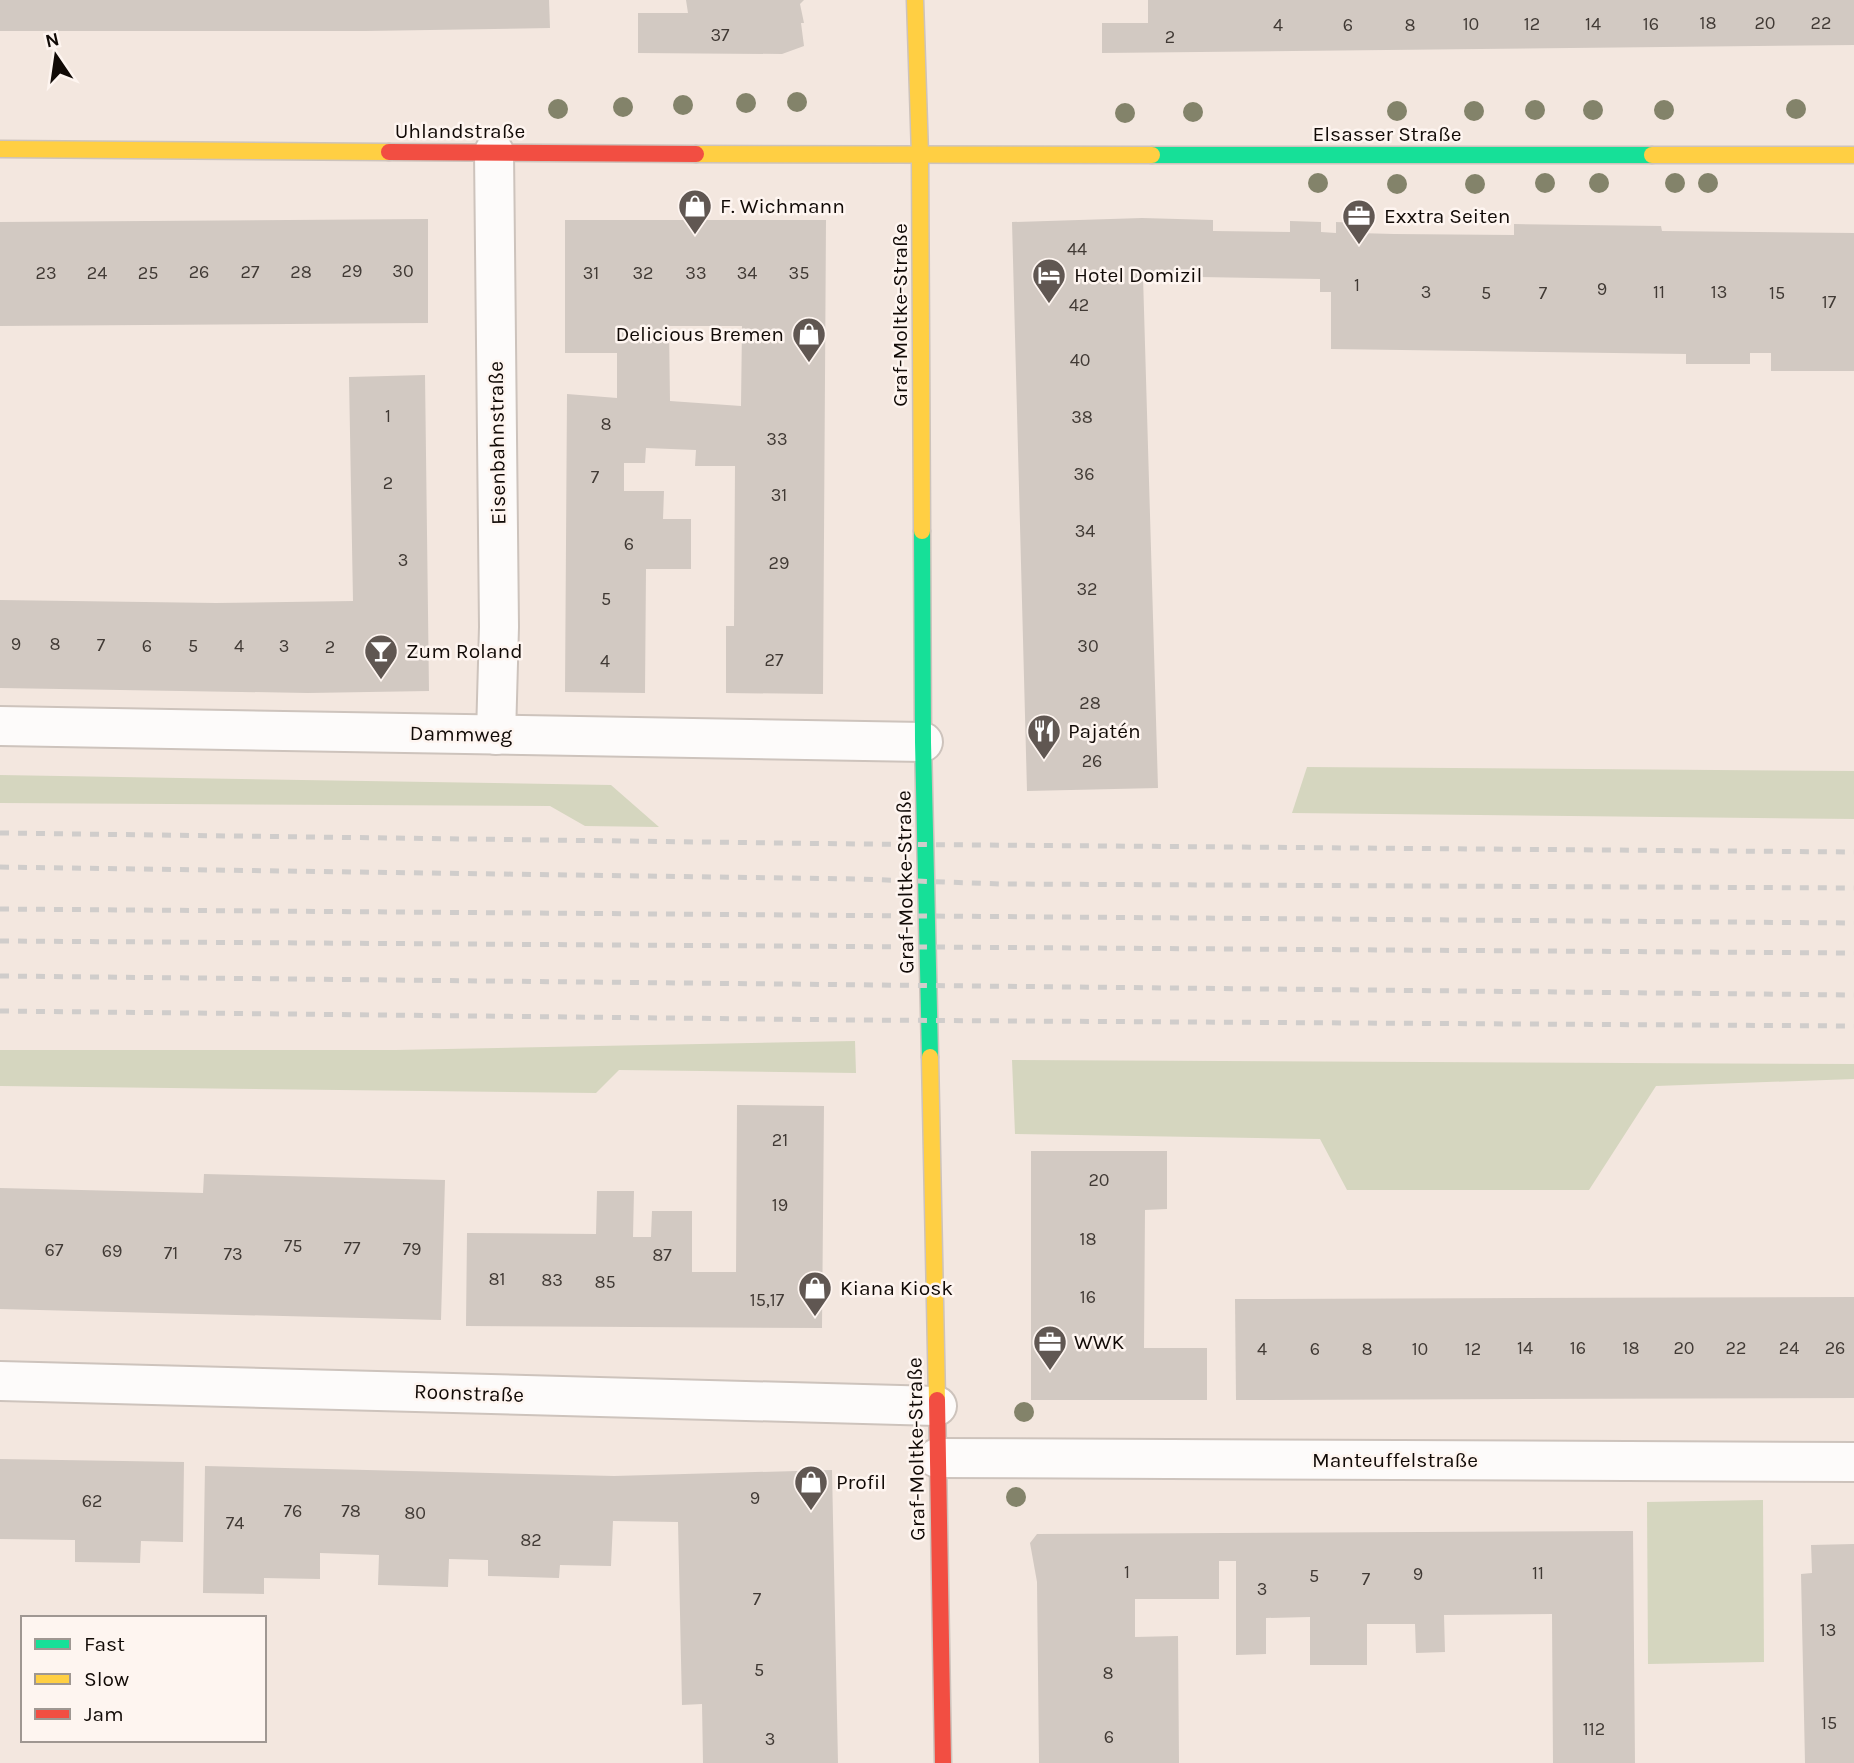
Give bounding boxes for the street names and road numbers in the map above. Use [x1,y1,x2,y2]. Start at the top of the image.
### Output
street label: Uhlandstraße [395,119,525,143]
street label: Elsasser Straße [1312,122,1462,146]
street label: Graf-Moltke-Straße [888,223,912,407]
street label: Eisenbahnstraße [484,361,510,525]
street label: Dammweg [410,721,513,747]
street label: Graf-Moltke-Straße [891,790,919,974]
street label: Graf-Moltke-Straße [902,1357,930,1541]
street label: Roonstraße [413,1379,525,1407]
street label: Manteuffelstraße [1312,1448,1478,1472]

